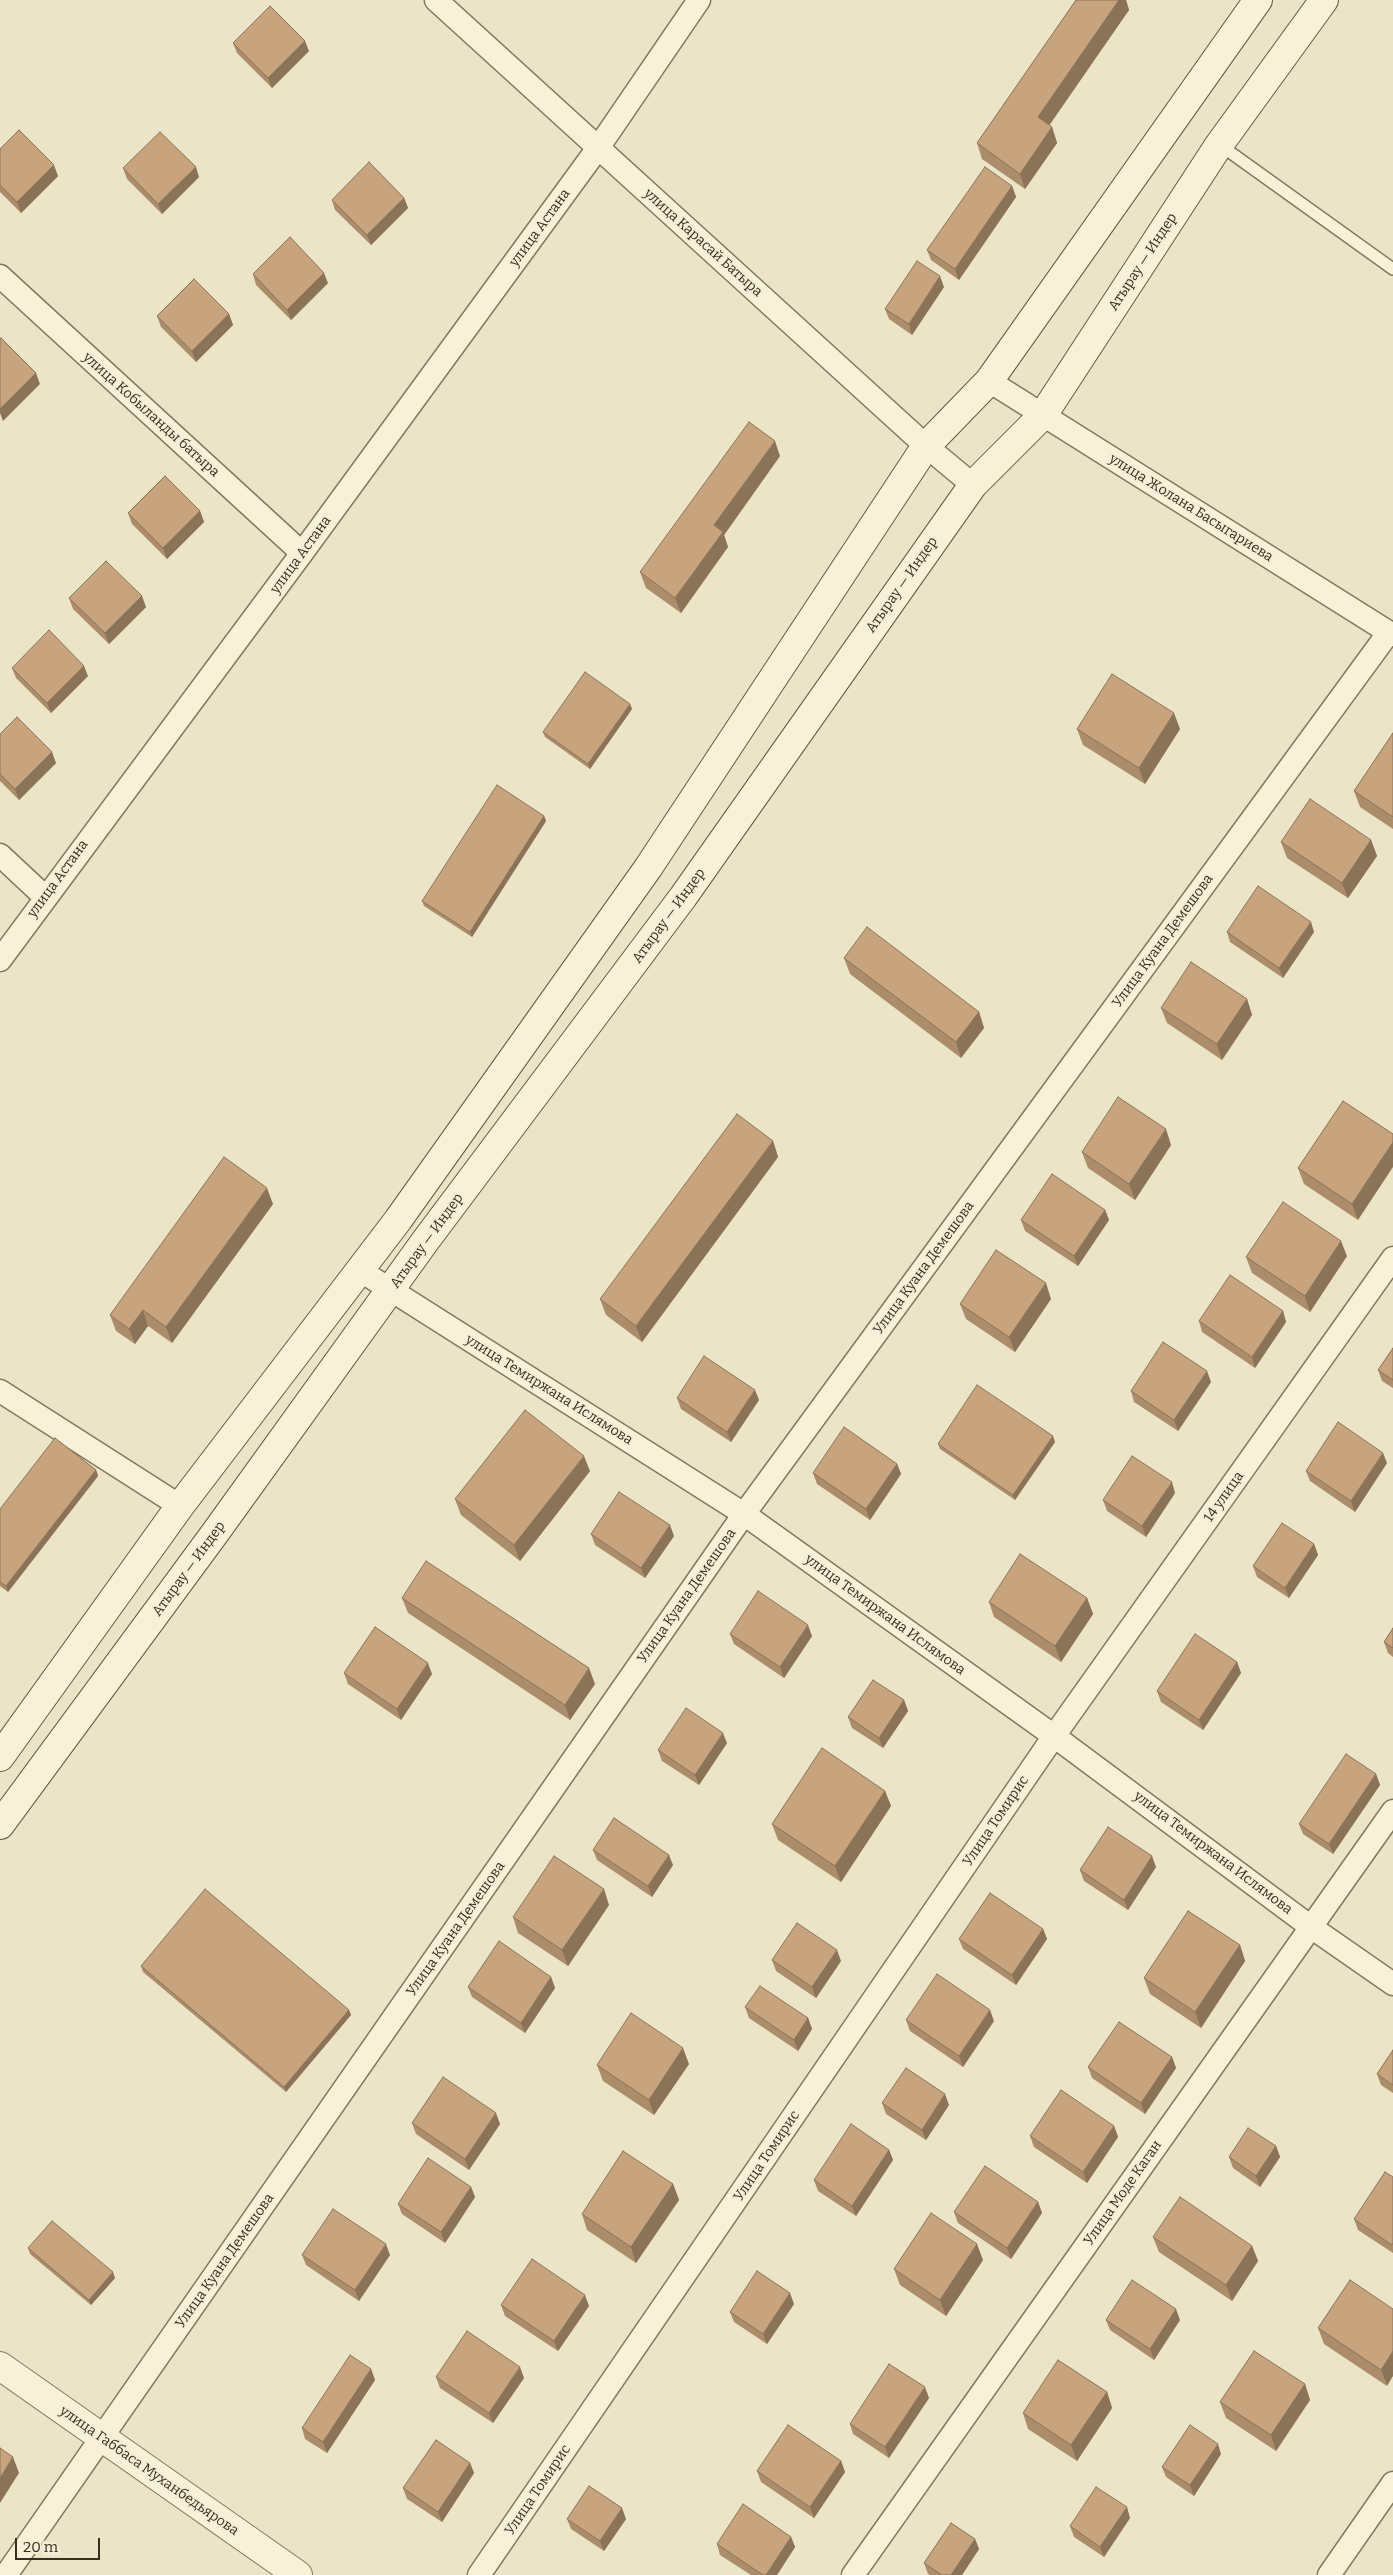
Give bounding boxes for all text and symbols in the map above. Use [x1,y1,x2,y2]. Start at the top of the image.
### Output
street label: улица Карасай Батыра [640,185,766,301]
street label: улица Астана [506,186,574,270]
street label: Атырау — Индер [1105,210,1181,314]
street label: улица Кобыланды батыра [79,349,223,481]
street label: улица Жолана Басыгариева [1106,450,1276,566]
street label: улица Астана [267,513,335,597]
street label: Атырау — Индер [863,534,941,636]
street label: улица Астана [24,837,92,921]
street label: Атырау — Индер [629,865,709,967]
street label: Улица Куана Демешова [1109,871,1217,1011]
street label: Атырау — Индер [387,1190,467,1292]
street label: Улица Куана Демешова [870,1198,978,1338]
street label: улица Темиржана Ислямова [462,1331,636,1449]
street label: 14 улица [1201,1468,1247,1526]
street label: Атырау — Индер [149,1518,229,1620]
street label: Улица Куана Демешова [634,1525,740,1667]
street label: улица Темиржана Ислямова [801,1551,969,1679]
street label: Улица Томирис [960,1773,1032,1869]
street label: улица Темиржана Ислямова [1130,1788,1296,1918]
street label: Улица Куана Демешова [403,1858,509,2000]
street label: Улица Томирис [731,2108,803,2204]
street label: Улица Моде Каган [1080,2137,1166,2249]
street label: Улица Куана Демешова [172,2190,278,2332]
street label: улица Габбаса Муханбедьярова [56,2403,242,2539]
street label: Улица Томирис [502,2442,574,2538]
scale bar [18,2528,102,2560]
text: 20 m [23,2538,58,2556]

